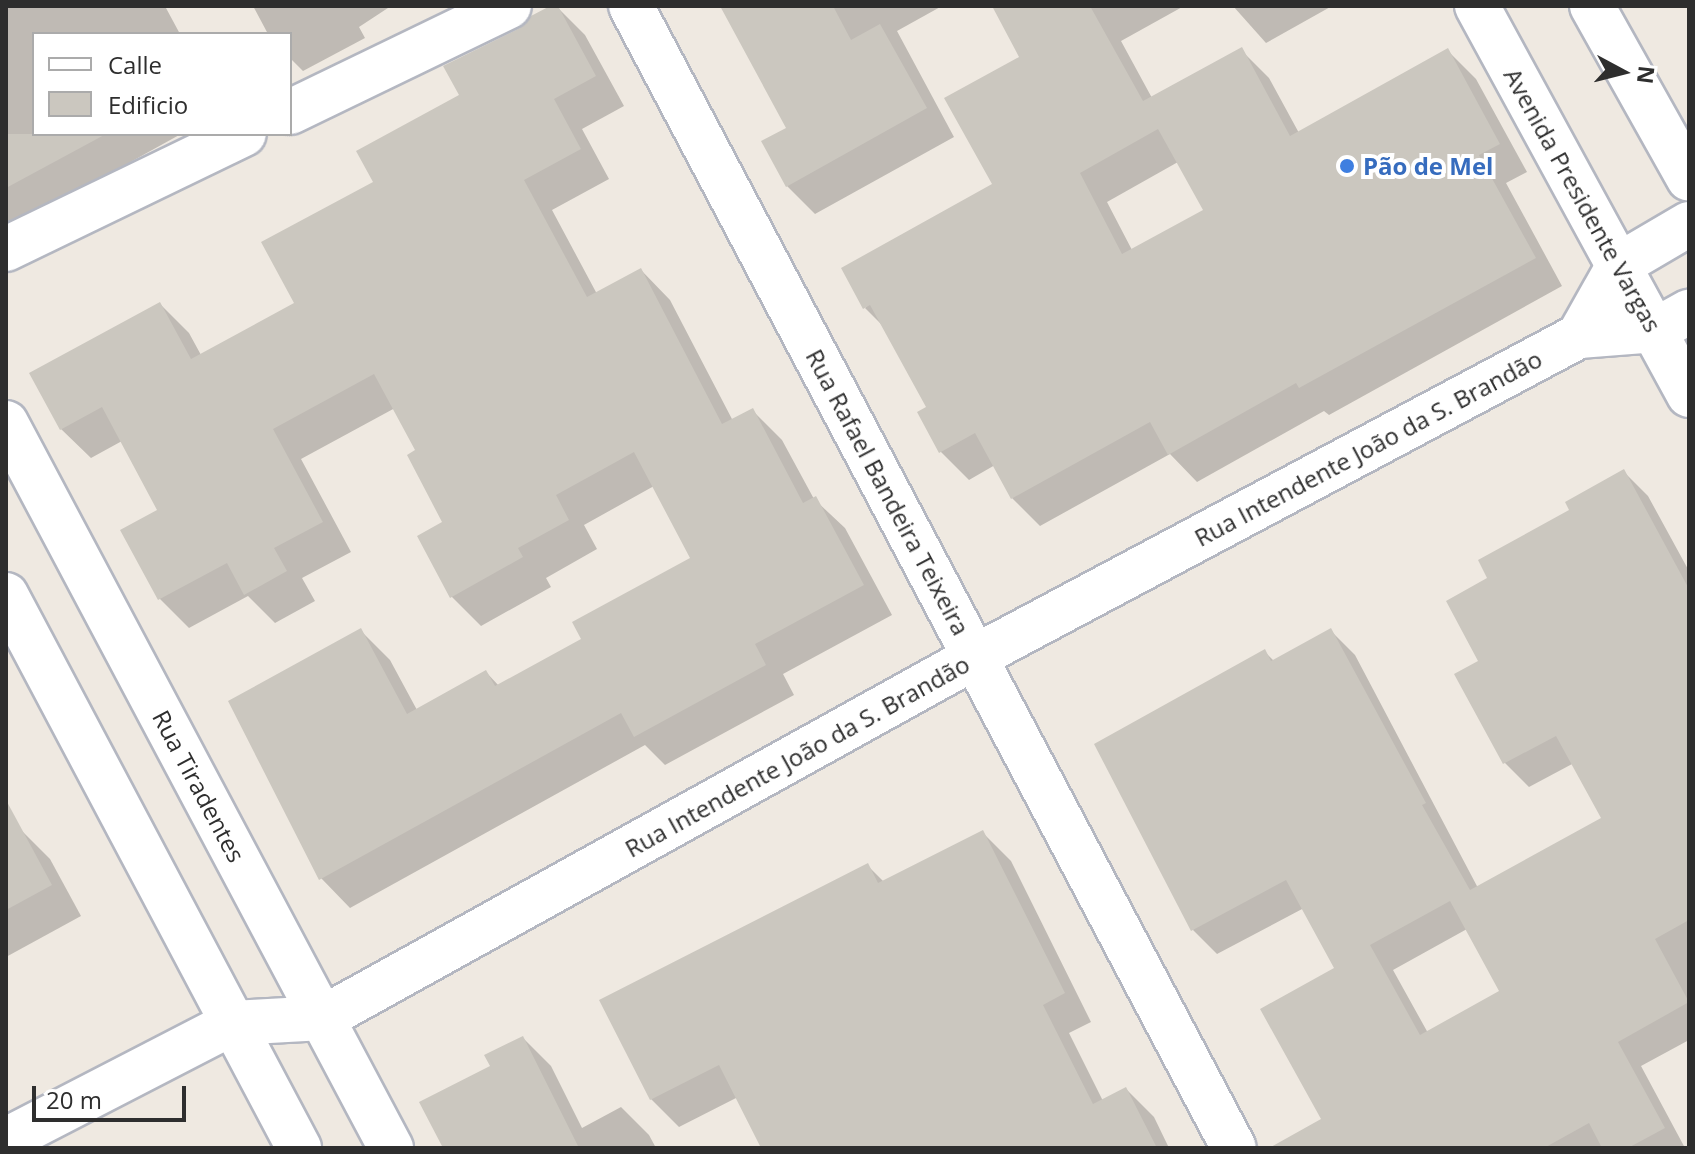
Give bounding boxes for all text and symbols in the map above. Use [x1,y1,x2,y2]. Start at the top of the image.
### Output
legend [32,32,292,136]
north arrow [1583,32,1663,112]
text: Calle [108,48,162,81]
street label: Avenida Presidente Vargas [1498,63,1668,337]
text: N [1631,64,1663,86]
text: Edificio [108,88,188,121]
place label: Pão de Mel [1363,152,1493,180]
marker: Pão de Mel [1338,157,1356,175]
street label: Rua Rafael Bandeira Teixeira [800,344,976,640]
street label: Rua Intendente João da S. Brandão [1189,344,1547,552]
street label: Rua Intendente João da S. Brandão [620,649,974,863]
street label: Rua Tiradentes [147,705,251,867]
scale bar [36,1070,190,1120]
text: 20 m [46,1083,102,1116]

